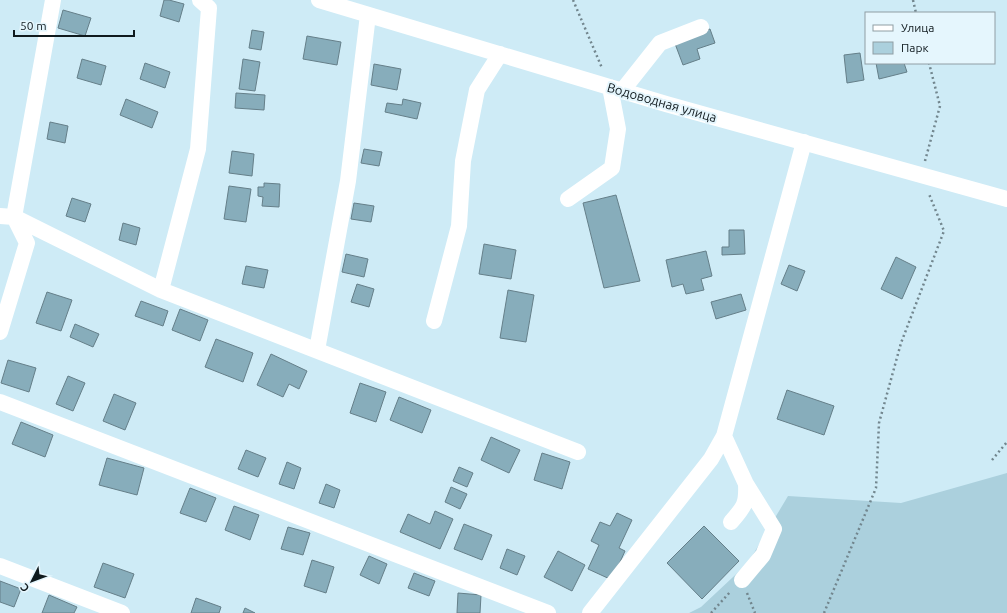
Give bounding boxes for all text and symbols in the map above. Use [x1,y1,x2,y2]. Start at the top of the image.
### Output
scale bar [14,12,134,38]
legend [865,12,995,64]
text: 50 m [20,19,47,32]
text: Улица [901,21,934,34]
text: Парк [901,41,929,54]
street label: Водоводная улица [606,80,718,124]
north arrow [12,561,52,601]
text: С [18,581,31,594]

